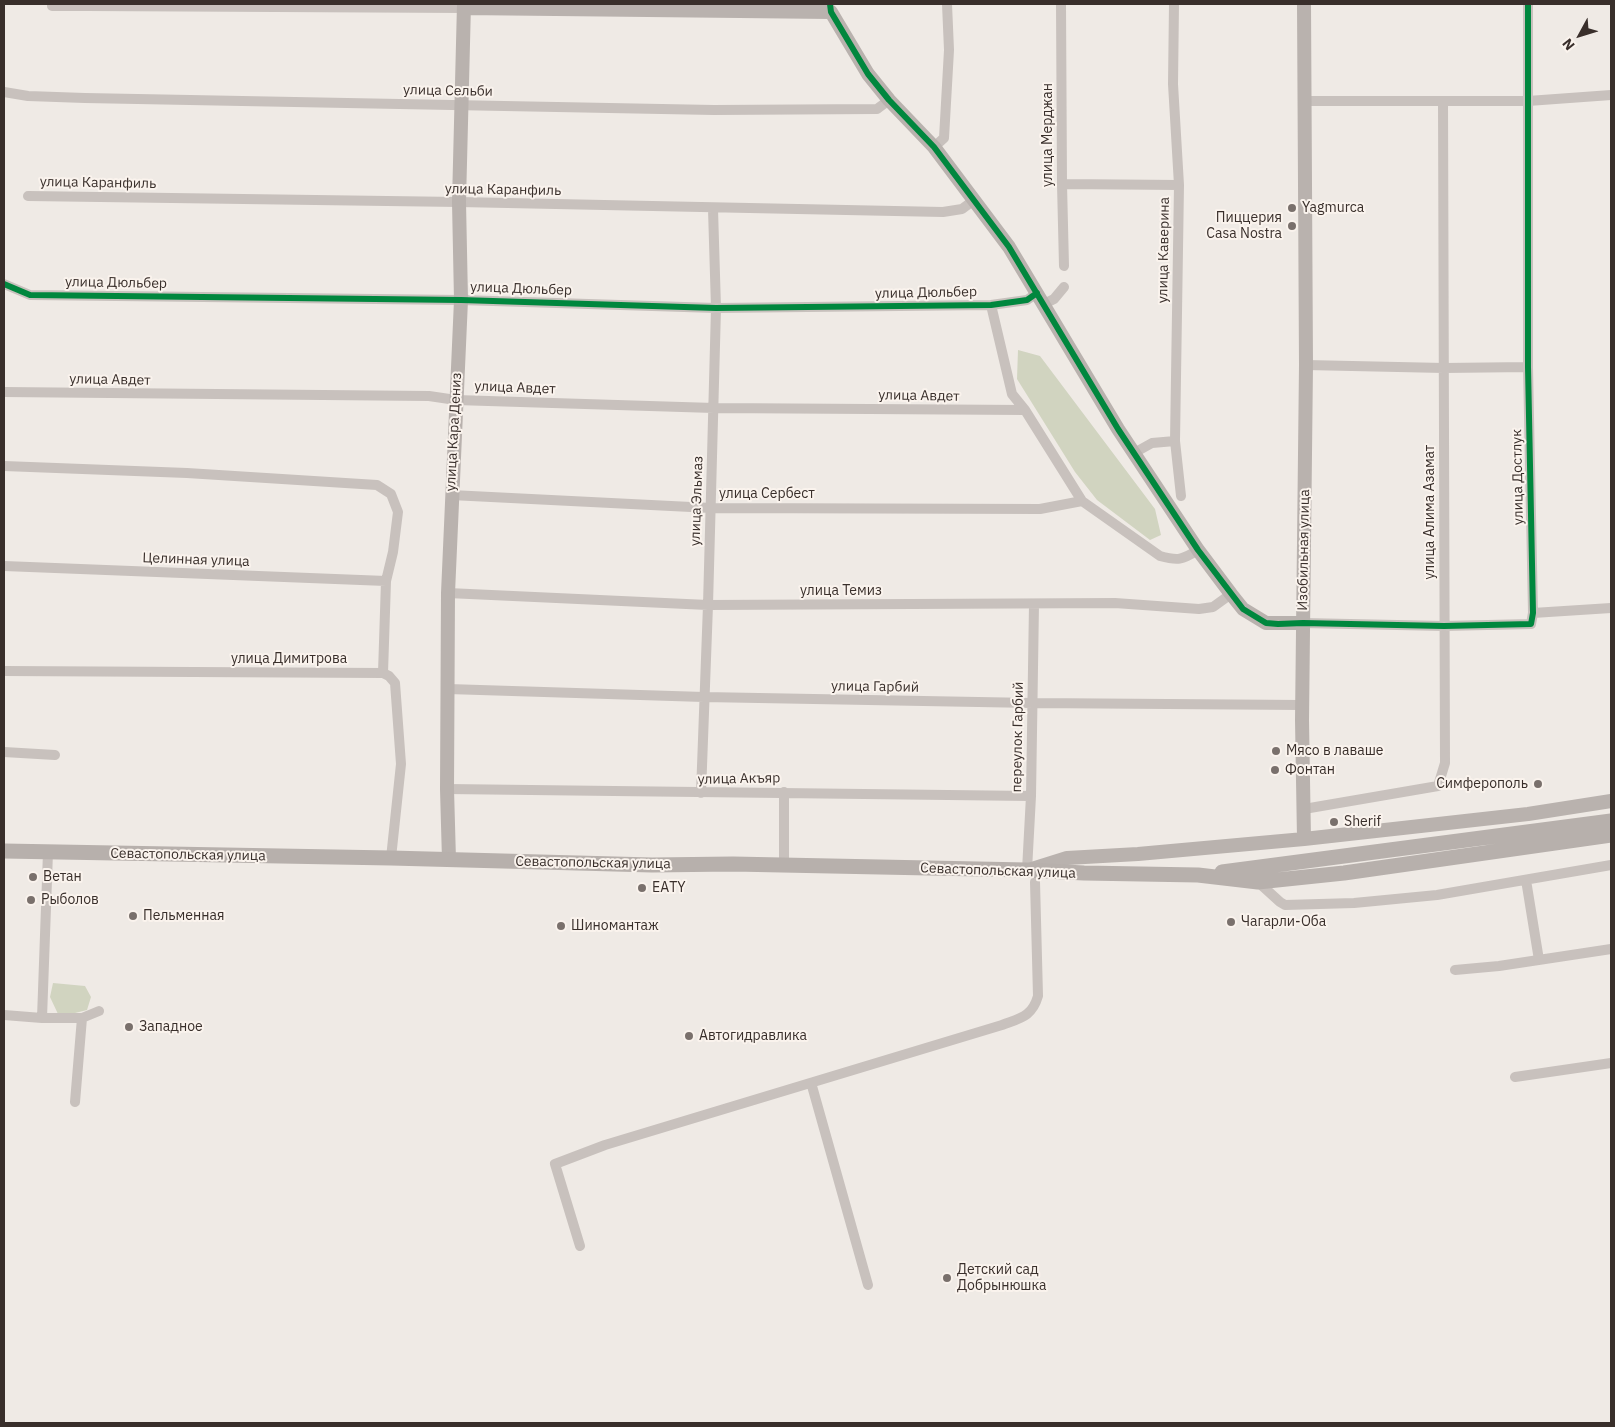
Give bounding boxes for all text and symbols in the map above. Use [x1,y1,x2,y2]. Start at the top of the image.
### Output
north arrow [1555,10,1605,60]
text: N [1558,35,1579,54]
street label: улица Сельби [403,82,493,100]
street label: улица Мерджан [1040,83,1056,187]
street label: улица Каранфиль [40,174,156,192]
street label: улица Каранфиль [445,181,561,199]
street label: улица Каверина [1155,197,1173,303]
place label: Yagmurca [1302,200,1364,216]
marker: Yagmurca [1286,202,1298,214]
place label: Пиццерия Casa Nostra [1206,210,1282,242]
marker: Пиццерия Casa Nostra [1286,220,1298,232]
street label: улица Дюльбер [65,274,167,292]
street label: улица Дюльбер [470,279,572,299]
street label: улица Дюльбер [875,284,977,302]
street label: улица Авдет [69,371,151,389]
street label: улица Кара Дениз [442,372,466,492]
street label: улица Авдет [474,378,556,398]
street label: улица Авдет [878,387,960,405]
street label: улица Достлук [1509,429,1527,525]
street label: улица Алима Азамат [1422,445,1438,579]
street label: улица Эльмаз [687,456,707,546]
street label: улица Сербест [719,486,815,502]
street label: Изобильная улица [1295,489,1313,611]
street label: Целинная улица [142,550,250,570]
street label: улица Темиз [800,583,882,599]
street label: улица Димитрова [231,651,347,667]
street label: улица Гарбий [831,678,919,696]
street label: переулок Гарбий [1009,681,1027,793]
place label: Мясо в лаваше [1286,743,1384,759]
marker: Мясо в лаваше [1270,745,1282,757]
place label: Фонтан [1285,762,1335,778]
marker: Фонтан [1269,764,1281,776]
street label: улица Акъяр [698,770,780,788]
place label: Симферополь [1436,776,1528,792]
marker: Симферополь [1532,778,1544,790]
place label: Sherif [1344,814,1381,830]
marker: Sherif [1328,816,1340,828]
street label: Севастопольская улица [110,845,266,865]
street label: Севастопольская улица [515,853,671,873]
street label: Севастопольская улица [920,860,1076,882]
place label: Ветан [43,869,82,885]
marker: Ветан [27,871,39,883]
place label: EАTY [652,880,686,896]
marker: EАTY [636,882,648,894]
place label: Рыболов [41,892,99,908]
marker: Рыболов [25,894,37,906]
place label: Пельменная [143,908,224,924]
marker: Пельменная [127,910,139,922]
place label: Чагарли-Оба [1241,914,1326,930]
marker: Чагарли-Оба [1225,916,1237,928]
place label: Шиномантаж [571,918,659,934]
marker: Шиномантаж [555,920,567,932]
place label: Западное [139,1019,203,1035]
marker: Западное [123,1021,135,1033]
place label: Автогидравлика [699,1028,807,1044]
marker: Автогидравлика [683,1030,695,1042]
place label: Детский сад Добрынюшка [957,1262,1047,1294]
marker: Детский сад Добрынюшка [941,1272,953,1284]

